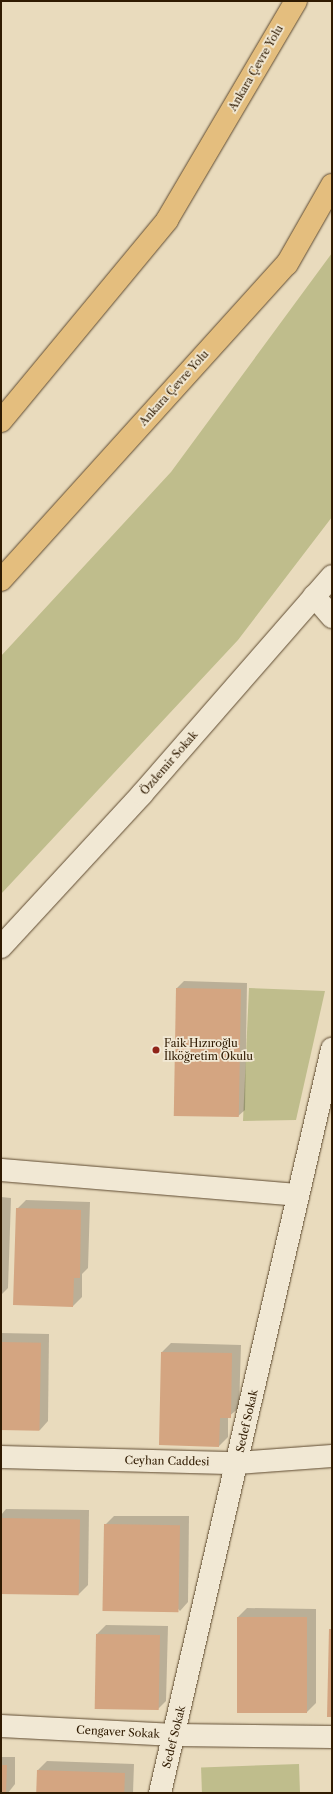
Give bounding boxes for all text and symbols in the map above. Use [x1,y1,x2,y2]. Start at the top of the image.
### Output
street label: Ankara Çevre Yolu [226,22,286,114]
street label: Ankara Çevre Yolu [136,347,212,429]
street label: Özdemir Sokak [138,728,200,798]
place label: Faik Hızıroğlu İlköğretim Okulu [164,1037,253,1063]
marker: Faik Hızıroğlu İlköğretim Okulu [151,1045,161,1055]
street label: Sedef Sokak [233,1388,261,1454]
street label: Ceyhan Caddesi [124,1454,210,1468]
street label: Sedef Sokak [160,1704,188,1770]
street label: Cengaver Sokak [76,1723,160,1741]

